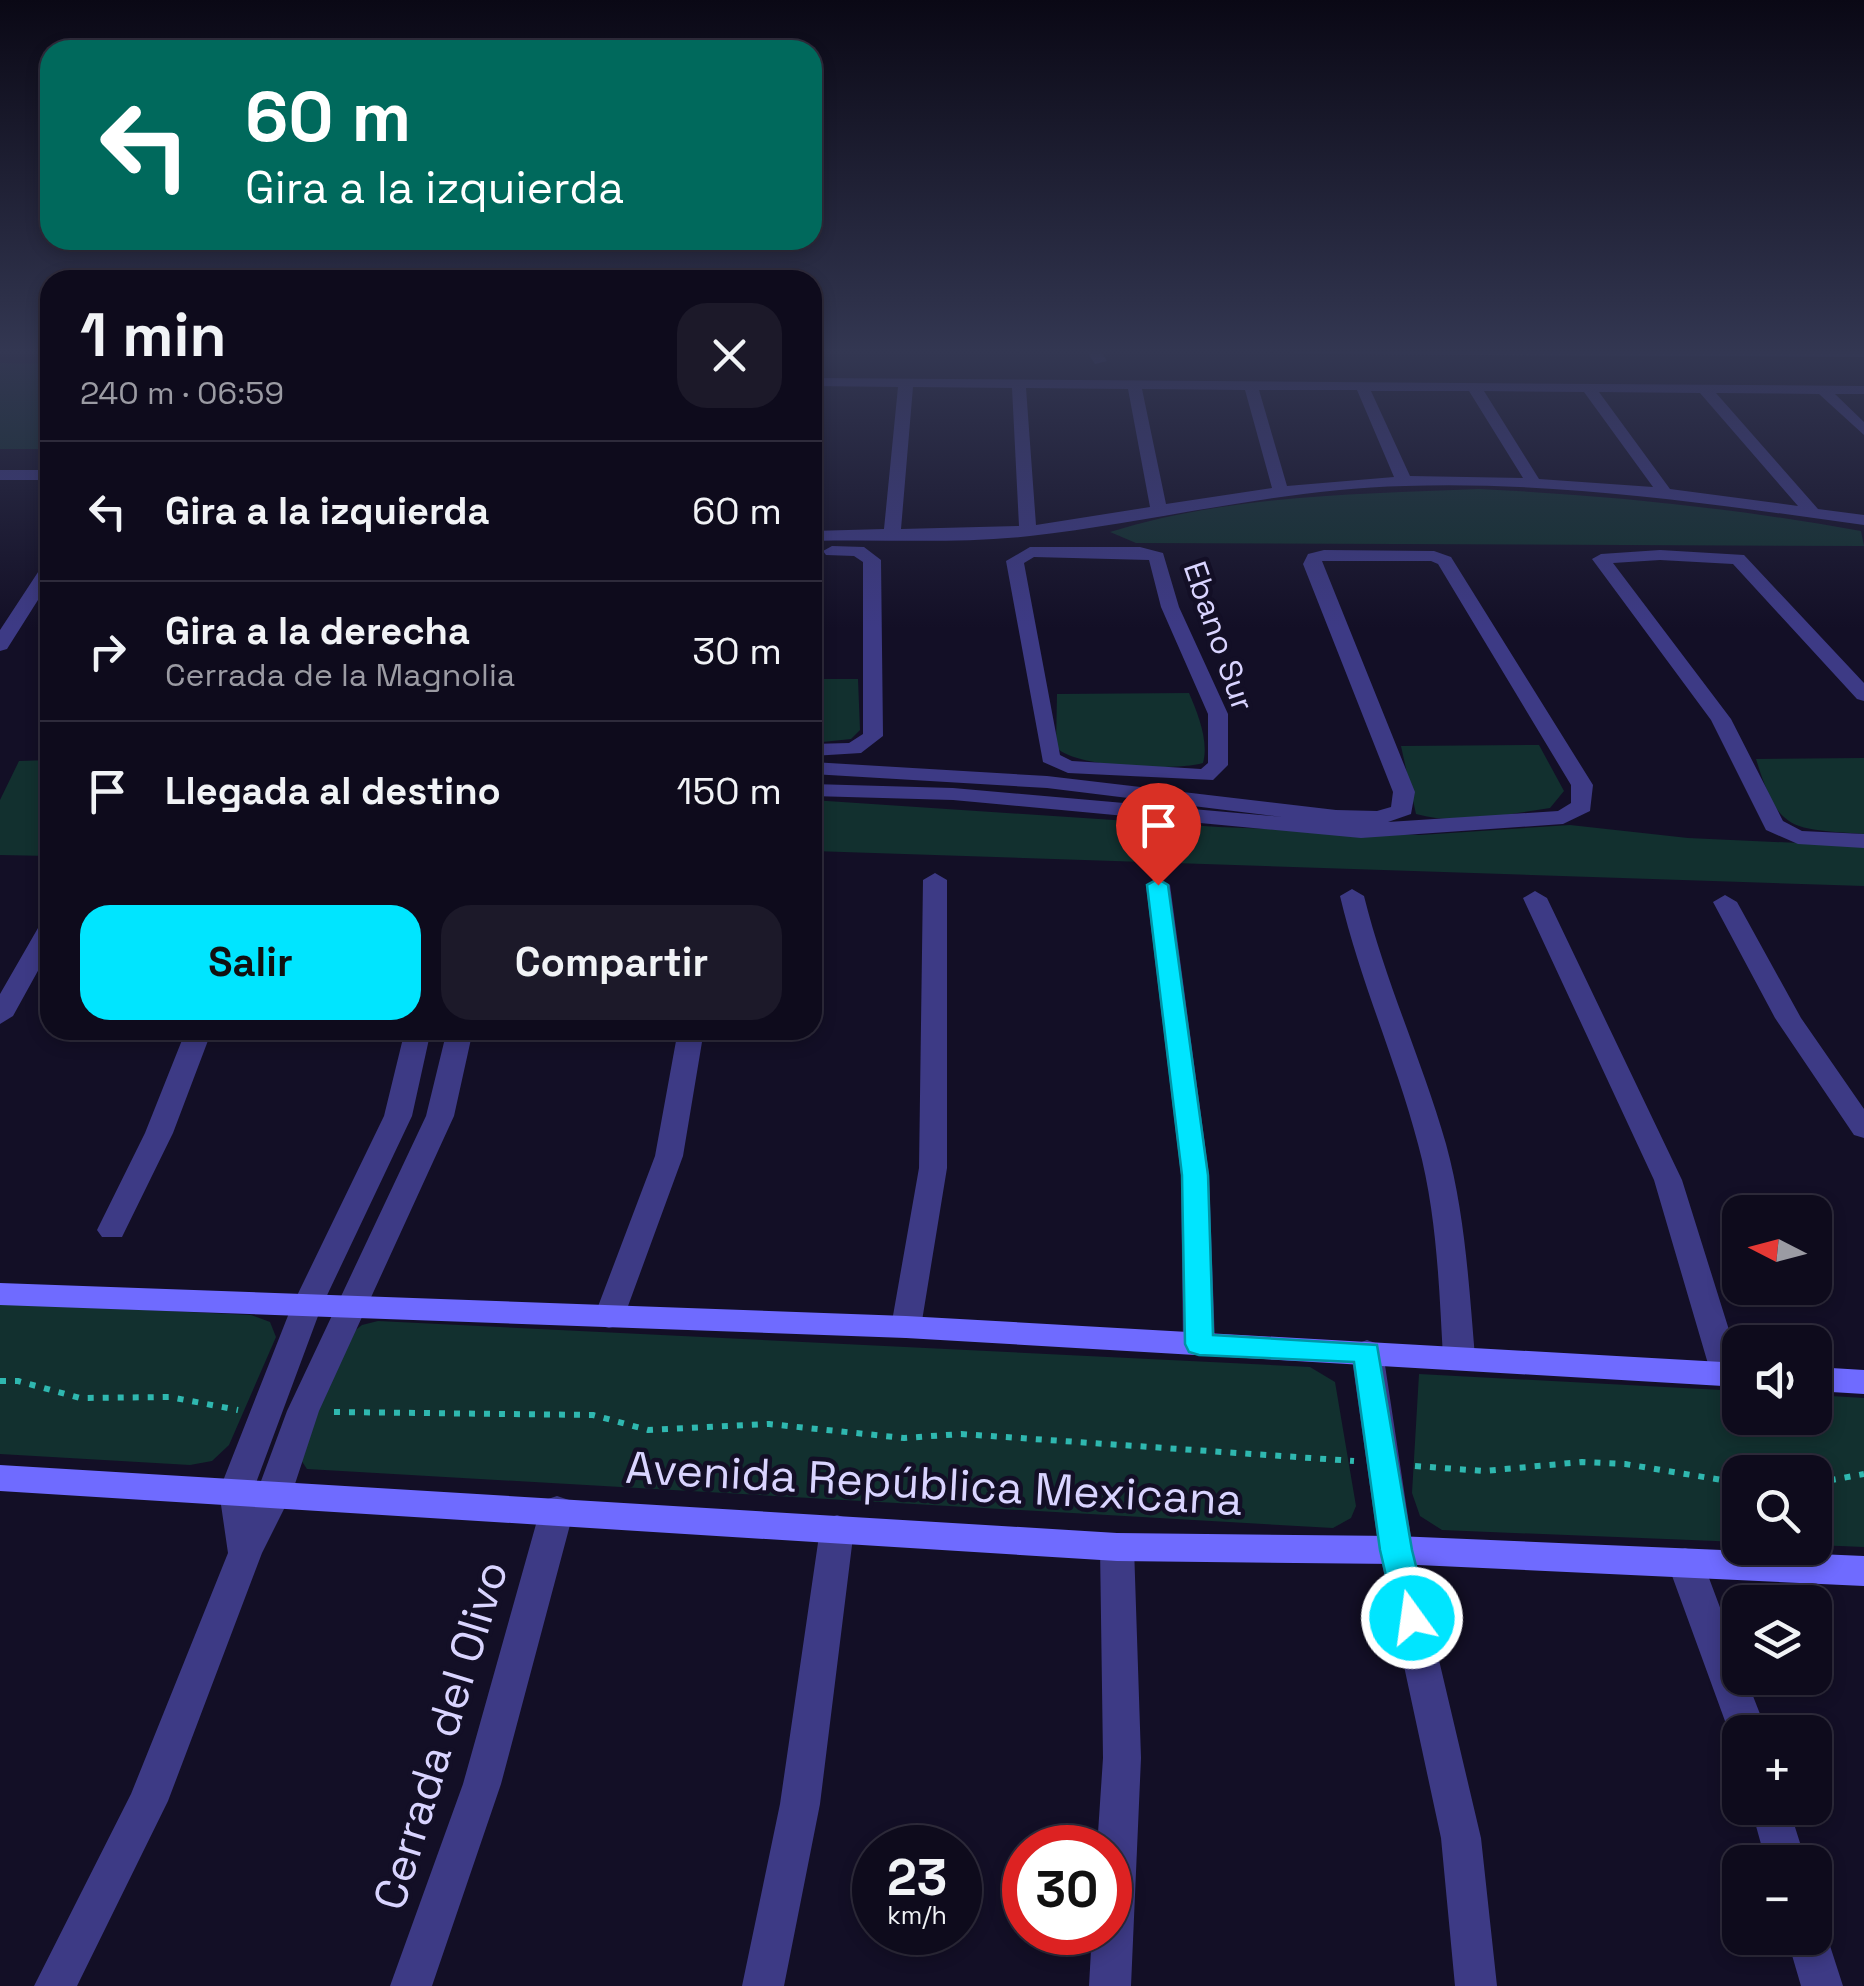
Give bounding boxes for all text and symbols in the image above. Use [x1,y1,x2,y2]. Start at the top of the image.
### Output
text: 60 m [245,72,411,161]
icon: left [80,80,210,210]
text: Gira a la izquierda [245,159,624,216]
text: 1 min [80,297,227,374]
button: close [677,303,782,408]
text: 240 m · 06:59 [80,373,284,413]
icon: left [80,484,135,539]
text: Gira a la izquierda [165,487,490,535]
text: 60 m [692,487,782,535]
street label: Ebano Sur [1175,556,1263,716]
text: Gira a la derecha [165,607,470,655]
icon: right [80,624,135,679]
text: 30 m [692,627,782,675]
text: Cerrada de la Magnolia [165,655,515,695]
icon: arrive [80,764,135,819]
text: Llegada al destino [165,767,501,815]
text: 150 m [677,767,782,815]
pin [1116,783,1201,886]
icon: arrive [1131,798,1186,853]
button: Salir [80,905,421,1020]
button: Compartir [441,905,782,1020]
north arrow [1722,1195,1832,1305]
map controls [1722,1195,1832,1955]
button: sound [1722,1325,1832,1435]
street label: Avenida República Mexicana [624,1439,1244,1528]
button: search [1722,1455,1832,1565]
street label: Cerrada del Olivo [360,1554,521,1917]
position arrow [1360,1566,1464,1670]
button: layers [1722,1585,1832,1695]
button: + [1722,1715,1832,1825]
speed limit sign: 30 [1002,1825,1132,1955]
button: − [1722,1845,1832,1955]
text: 23 [887,1846,947,1910]
text: km/h [887,1899,947,1931]

